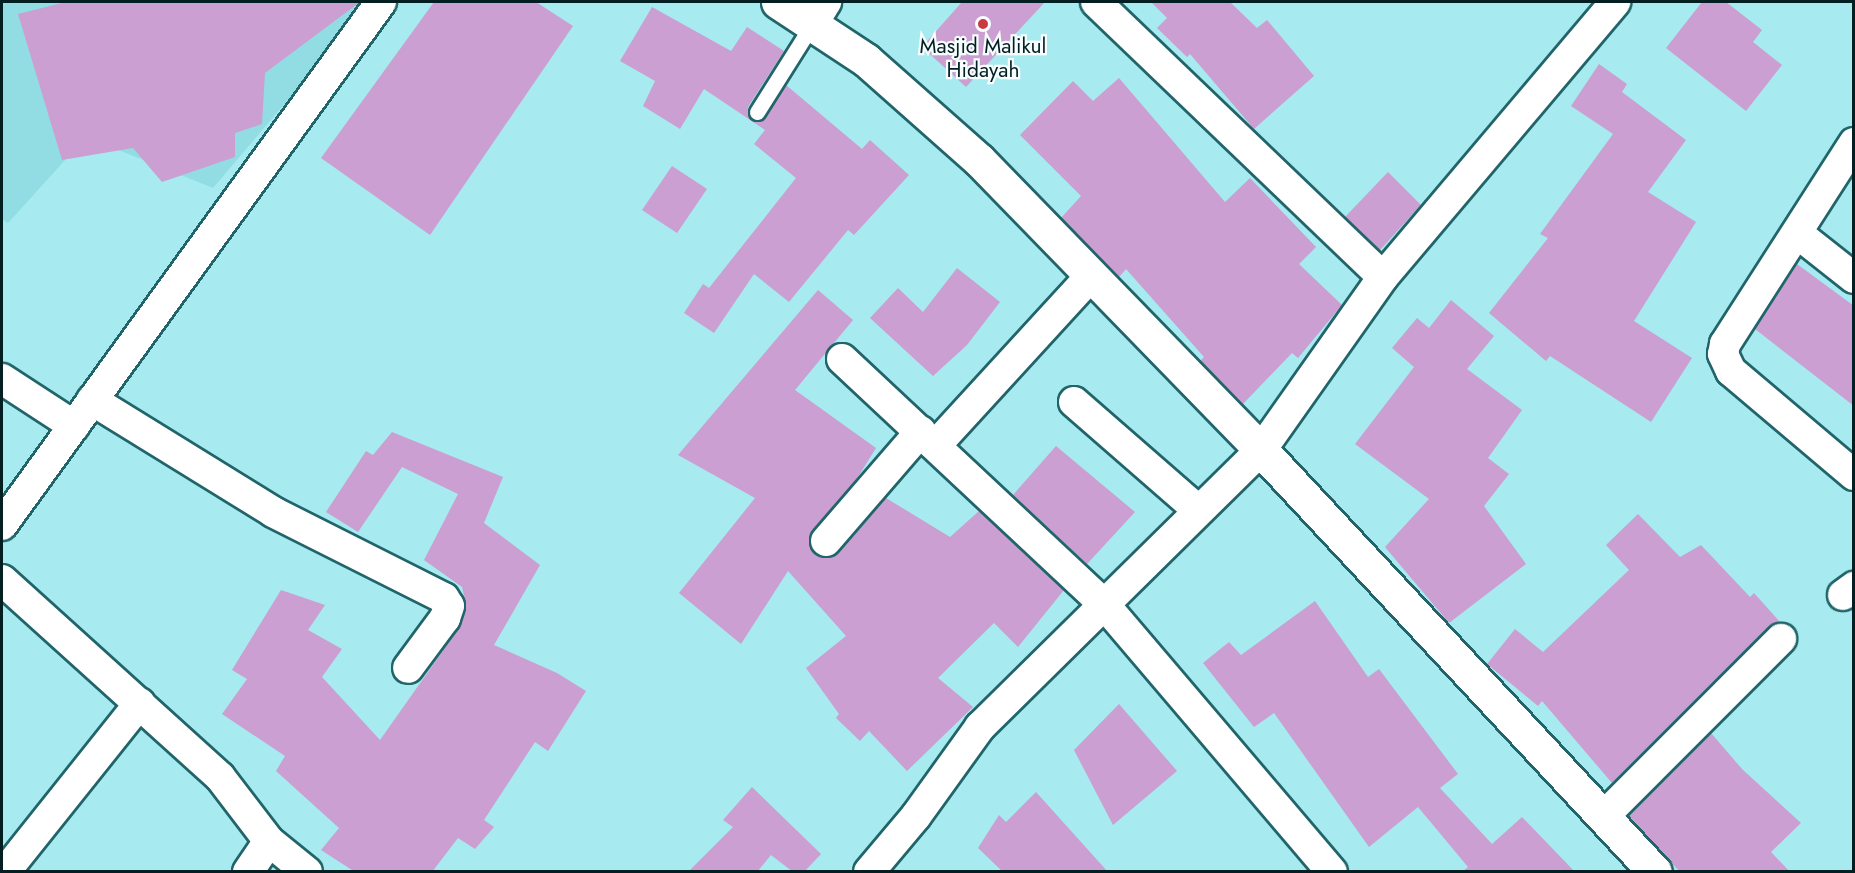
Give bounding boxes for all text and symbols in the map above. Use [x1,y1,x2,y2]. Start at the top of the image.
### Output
marker: Masjid Malikul Hidayah [976,17,990,31]
place label: Masjid Malikul Hidayah [920,33,1046,83]

